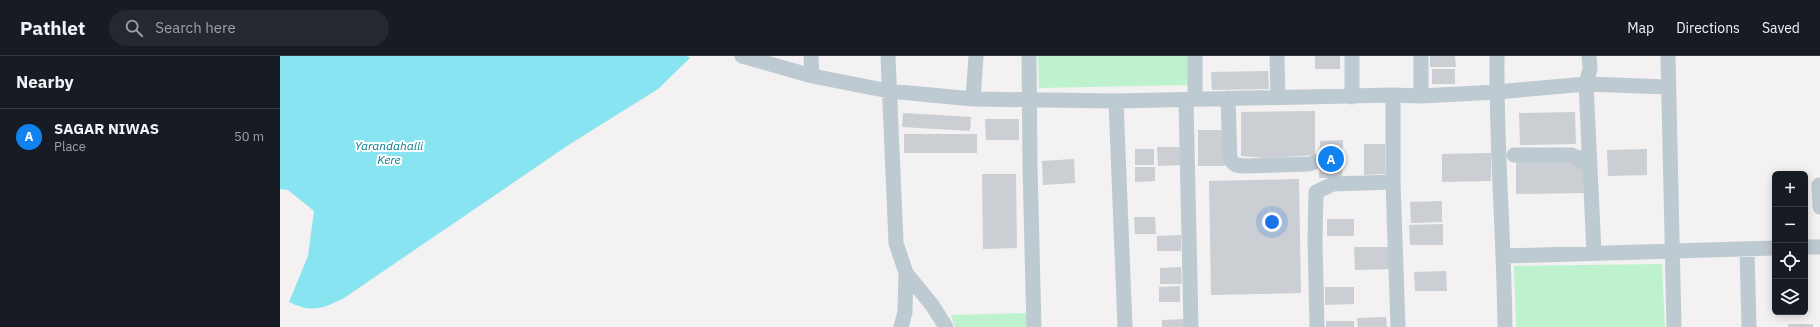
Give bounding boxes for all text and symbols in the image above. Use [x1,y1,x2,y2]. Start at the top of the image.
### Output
search box [109,10,389,46]
text: Pathlet [20,16,85,40]
icon: search [123,17,145,39]
text: Search here [155,18,236,37]
text: Map [1627,19,1654,37]
text: Directions [1676,19,1740,37]
text: Saved [1762,19,1800,37]
text: Nearby [16,71,74,93]
text: SAGAR NIWAS [54,119,159,138]
text: A [25,128,33,145]
text: 50 m [234,128,264,145]
text: Place [54,138,86,155]
water label: Yarandahalli Kere [355,138,424,167]
pin: A [1318,144,1344,174]
map controls [1772,171,1808,315]
button: + [1772,171,1808,207]
button: − [1772,207,1808,243]
your location [1262,212,1282,232]
button: locate [1772,243,1808,279]
button: layers [1772,279,1808,315]

